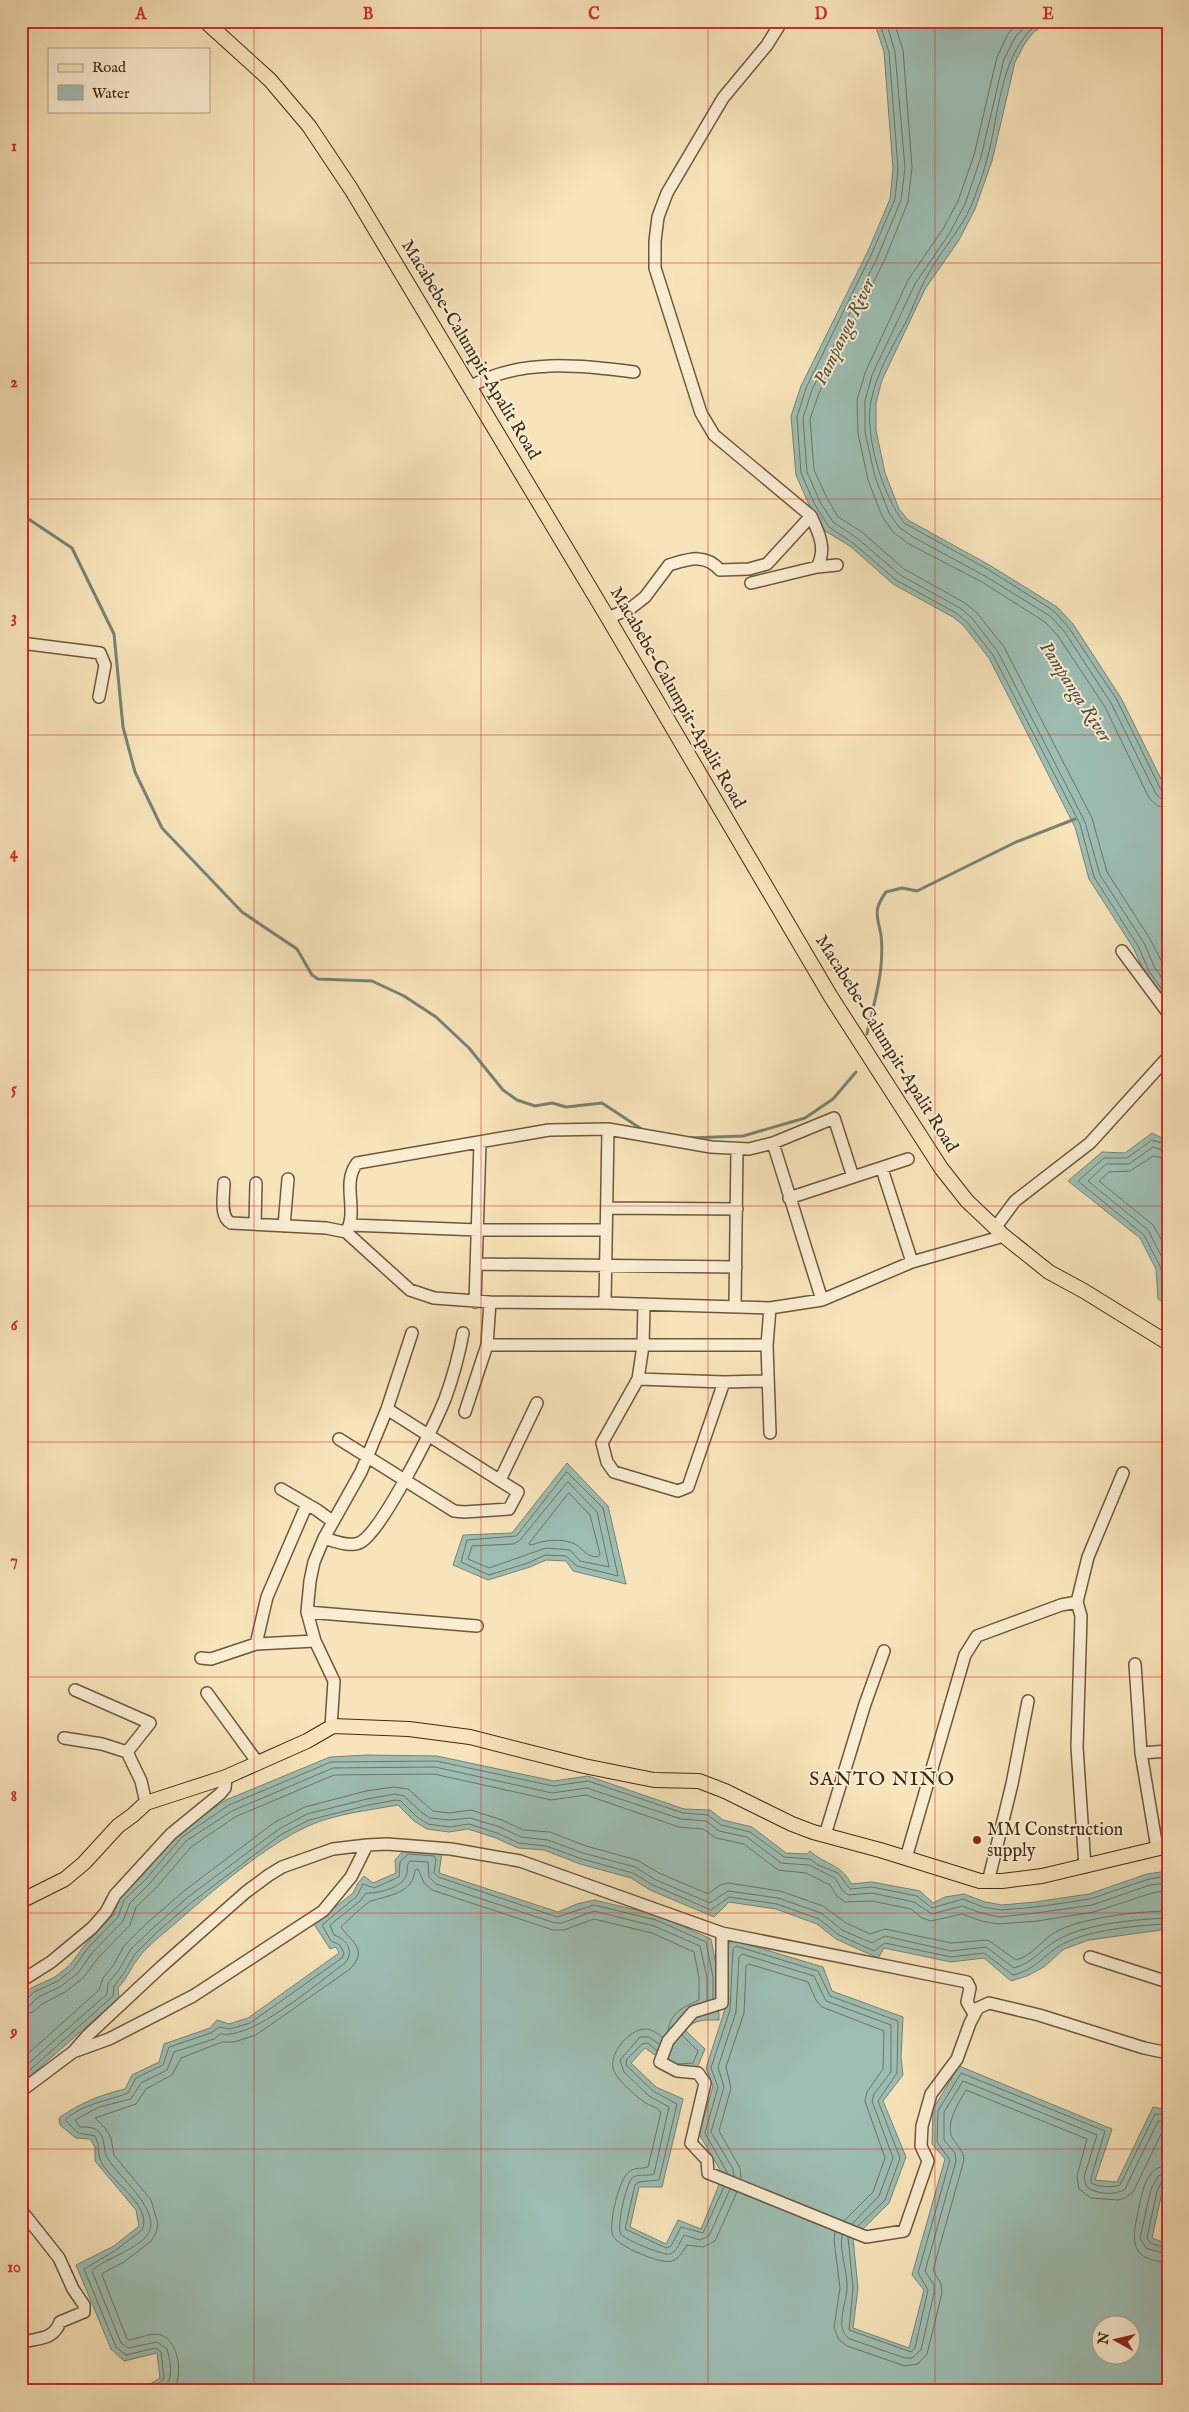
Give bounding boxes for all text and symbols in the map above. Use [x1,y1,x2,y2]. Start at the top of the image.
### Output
text: A [135,5,148,25]
text: B [363,5,374,25]
text: C [588,5,600,25]
text: D [815,5,828,25]
text: E [1042,5,1054,25]
legend [48,48,210,112]
text: Road [92,58,127,77]
text: Water [92,84,130,103]
text: 1 [11,137,17,157]
street label: Macabebe-Calumpit-Apalit Road [395,236,545,464]
water label: Pampanga River [809,273,882,389]
text: 2 [10,373,18,393]
street label: Macabebe-Calumpit-Apalit Road [604,583,750,813]
text: 3 [11,608,17,628]
water label: Pampanga River [1033,637,1117,748]
text: 4 [10,844,19,864]
street label: Macabebe-Calumpit-Apalit Road [809,931,963,1157]
text: 5 [11,1080,17,1100]
text: 6 [11,1316,19,1336]
text: 7 [10,1551,18,1571]
district label: SANTO NIÑO [809,1767,955,1792]
text: 8 [11,1787,17,1807]
place label: MM Construction supply [987,1819,1124,1863]
marker: MM Construction supply [971,1834,983,1846]
text: 9 [10,2023,18,2043]
text: 10 [7,2258,21,2278]
north arrow [1092,2314,1142,2364]
text: N [1094,2331,1114,2347]

